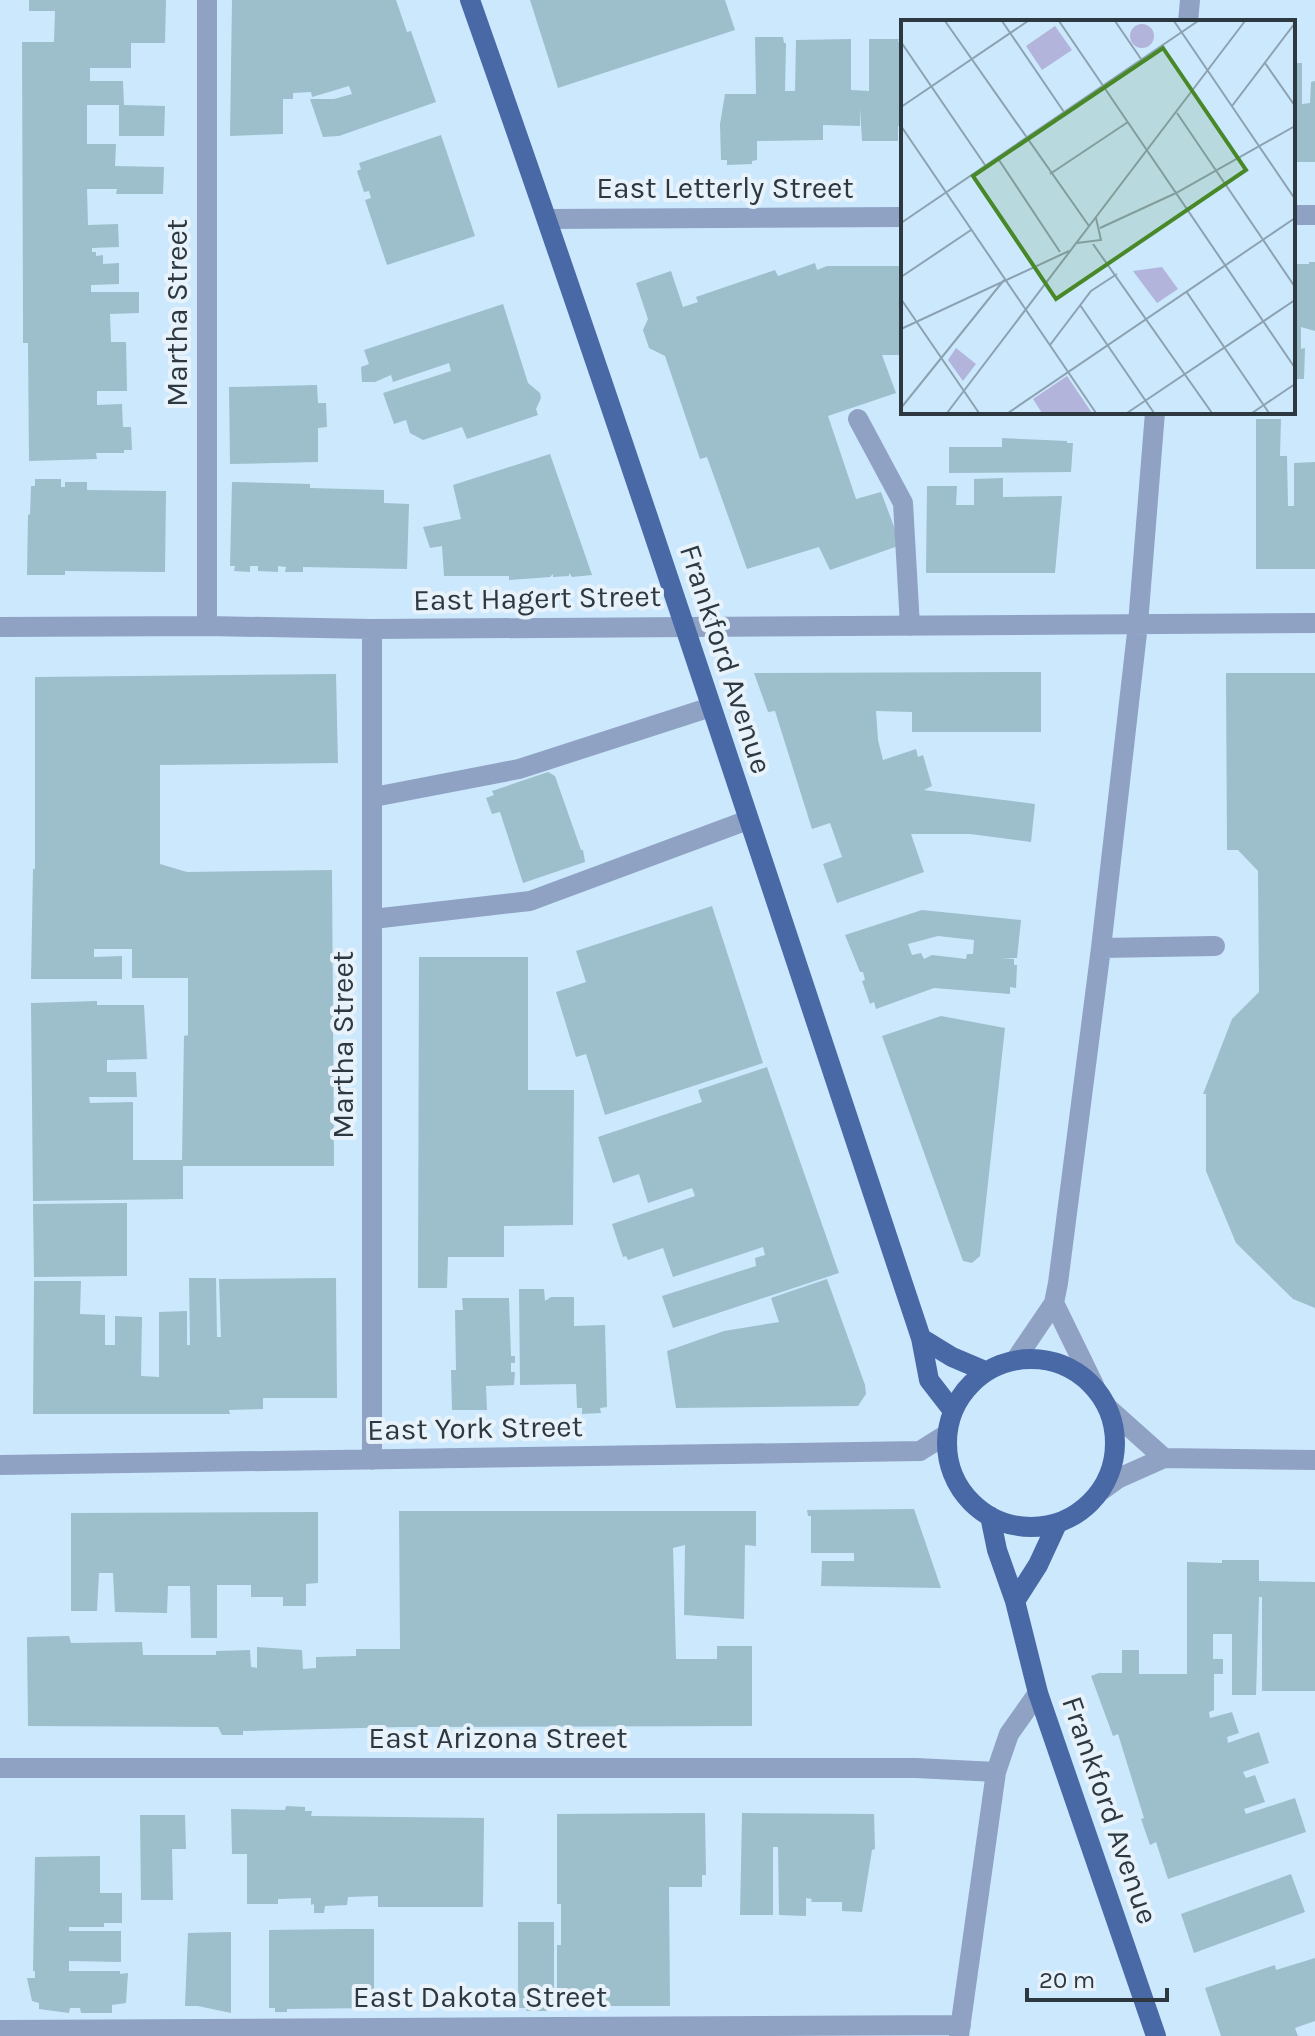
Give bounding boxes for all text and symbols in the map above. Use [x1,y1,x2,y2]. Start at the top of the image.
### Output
inset map [901,20,1295,414]
street label: East Letterly Street [596,170,854,206]
street label: Martha Street [159,219,195,407]
street label: Frankford Avenue [672,540,780,778]
street label: East Hagert Street [413,578,661,618]
street label: Martha Street [325,951,361,1139]
street label: East York Street [367,1408,583,1448]
street label: Frankford Avenue [1054,1691,1166,1929]
street label: East Arizona Street [368,1720,628,1756]
scale bar [1027,1952,1167,2002]
text: 20 m [1039,1966,1095,1994]
street label: East Dakota Street [353,1979,607,2015]

